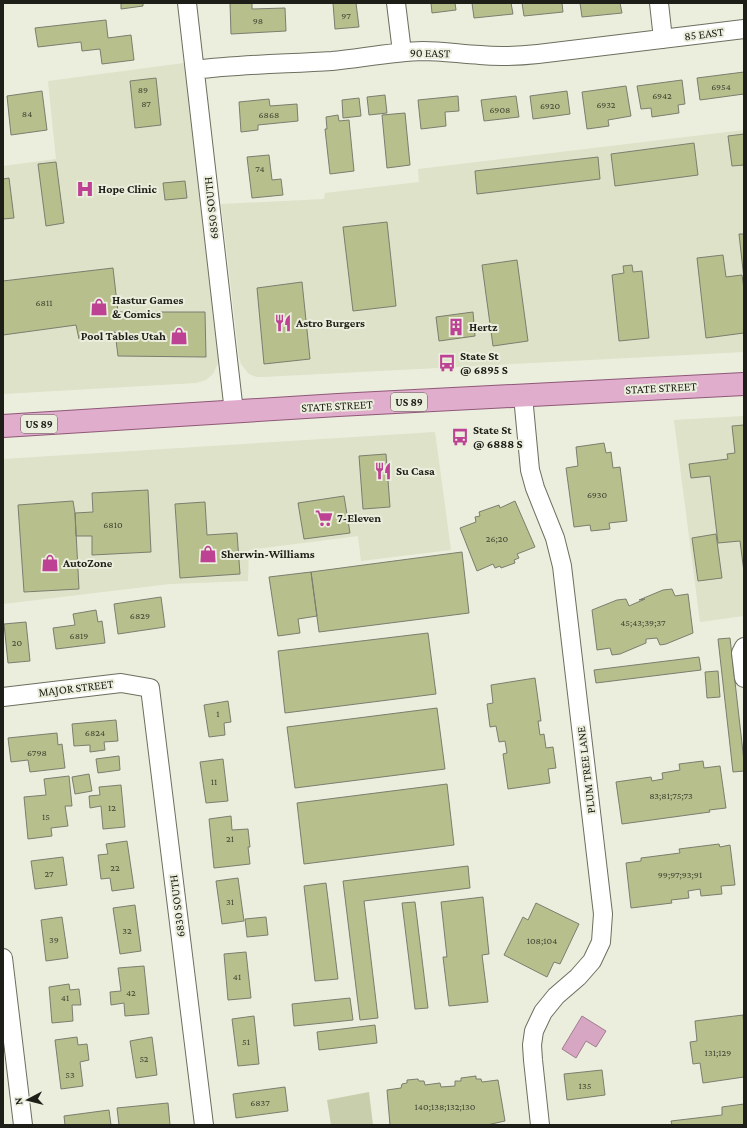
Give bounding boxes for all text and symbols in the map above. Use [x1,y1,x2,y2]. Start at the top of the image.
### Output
house number: 97 [341,10,351,21]
house number: 98 [253,15,263,26]
street label: 85 EAST [684,25,725,43]
street label: 90 EAST [410,46,451,60]
house number: 6954 [711,81,731,92]
house number: 89 [138,84,148,95]
house number: 6942 [652,90,672,101]
house number: 87 [141,98,151,109]
house number: 6932 [596,99,616,110]
house number: 6920 [540,100,560,111]
house number: 6908 [490,104,510,115]
house number: 84 [22,108,32,119]
house number: 6868 [259,109,279,120]
house number: 74 [255,163,265,174]
street label: 6850 SOUTH [201,176,221,240]
hospital icon: Hope Clinic [75,179,95,199]
place label: Hope Clinic [98,182,158,196]
place label: Hastur Games & Comics [112,293,184,321]
house number: 6811 [35,297,53,308]
shop icon: Hastur Games & Comics [89,297,109,317]
restaurant icon: Astro Burgers [273,313,293,333]
place label: Astro Burgers [295,316,365,330]
building icon: Hertz [446,317,466,337]
place label: Hertz [469,320,498,334]
shop icon: Pool Tables Utah [169,326,189,346]
place label: Pool Tables Utah [81,329,166,343]
place label: State St @ 6895 S [460,349,508,377]
bus stop icon: State St @ 6895 S [437,353,457,373]
street label: STATE STREET [625,379,698,397]
road number: US 89 [391,393,427,411]
street label: STATE STREET [301,397,374,415]
road number: US 89 [21,415,57,433]
place label: State St @ 6888 S [473,423,523,451]
bus stop icon: State St @ 6888 S [450,427,470,447]
restaurant icon: Su Casa [373,461,393,481]
place label: Su Casa [396,464,435,478]
house number: 6930 [587,489,607,500]
supermarket icon: 7-Eleven [314,508,334,528]
place label: 7-Eleven [337,511,381,525]
house number: 6810 [103,519,123,530]
house number: 26;20 [486,533,509,544]
shop icon: Sherwin-Williams [198,544,218,564]
place label: Sherwin-Williams [221,547,315,561]
shop icon: AutoZone [40,553,60,573]
place label: AutoZone [62,556,113,570]
house number: 6829 [130,610,150,621]
house number: 45;43;39;37 [620,617,666,628]
house number: 6819 [70,630,88,641]
house number: 20 [12,637,23,648]
street label: MAJOR STREET [38,676,115,700]
house number: 1 [216,708,220,719]
street label: PLUM TREE LANE [574,725,598,814]
house number: 6824 [85,727,105,738]
house number: 6798 [27,747,47,758]
house number: 11 [211,776,217,787]
house number: 83;81;75;73 [649,790,693,801]
house number: 12 [108,802,116,813]
house number: 15 [42,811,50,822]
house number: 21 [226,833,234,844]
house number: 22 [110,862,120,873]
house number: 27 [44,868,54,879]
house number: 99;97;93;91 [658,869,702,880]
street label: 6830 SOUTH [166,874,188,938]
house number: 31 [226,896,234,907]
house number: 32 [122,925,132,936]
house number: 39 [49,934,59,945]
house number: 108;104 [527,935,557,946]
house number: 41 [233,971,241,982]
house number: 42 [126,987,136,998]
house number: 41 [61,992,69,1003]
house number: 51 [242,1036,250,1047]
house number: 131;129 [705,1047,731,1058]
house number: 52 [139,1053,149,1064]
house number: 53 [65,1069,75,1080]
north arrow [8,1080,48,1120]
house number: 135 [579,1080,592,1091]
text: N [12,1096,24,1106]
house number: 6837 [250,1097,270,1108]
house number: 140;138;132;130 [415,1101,476,1112]

